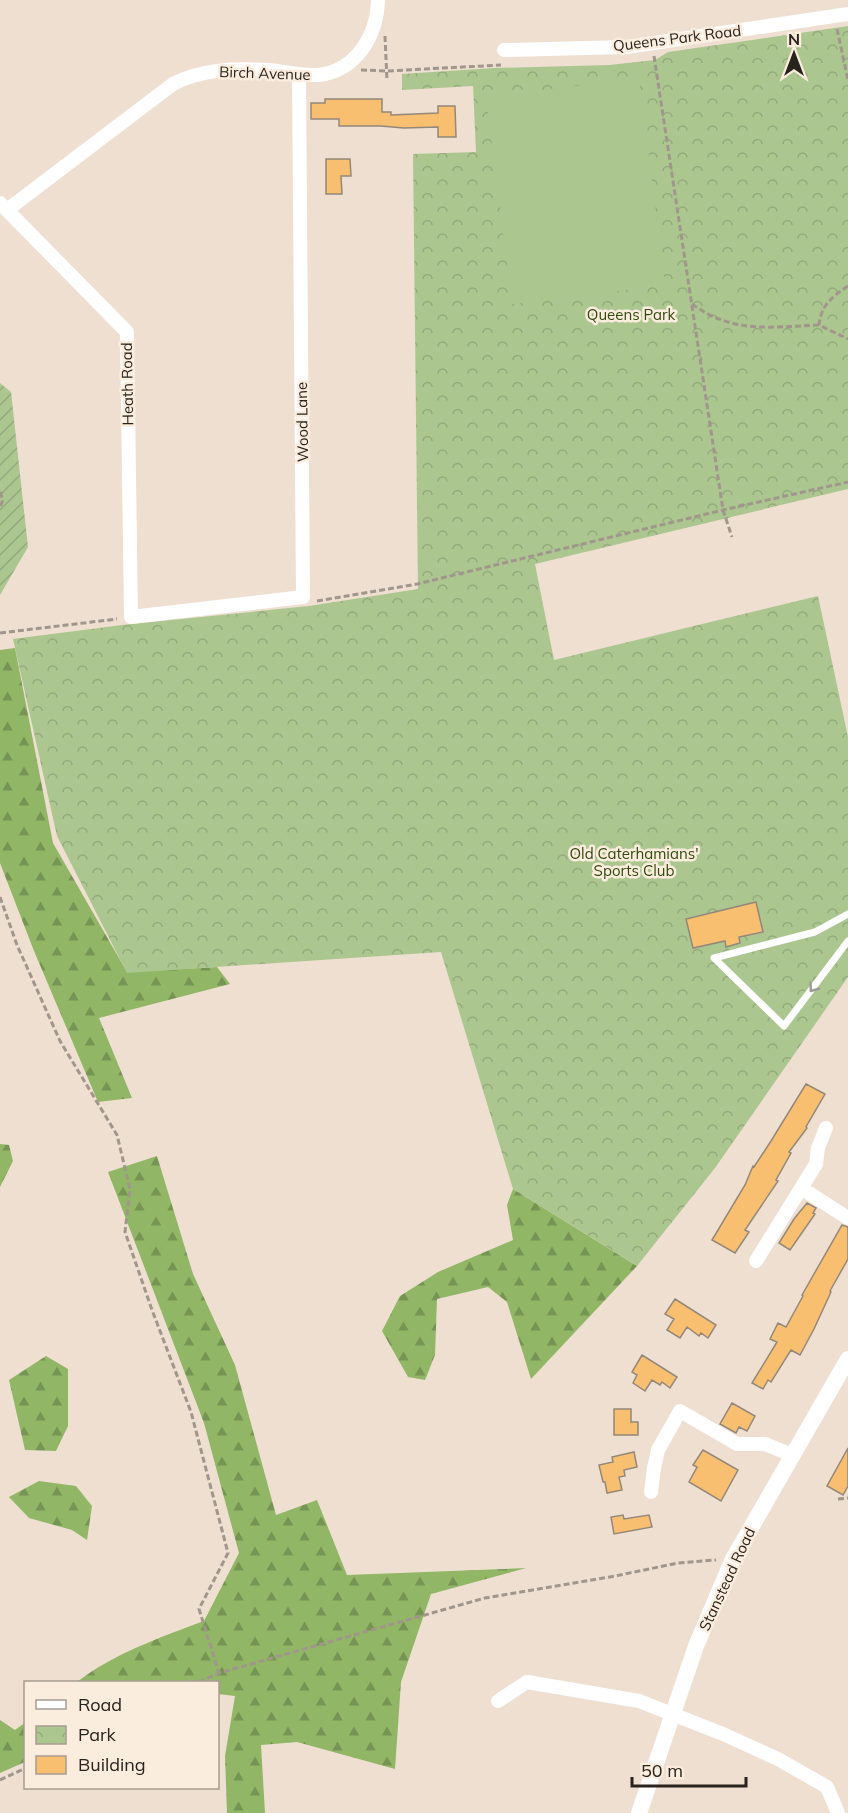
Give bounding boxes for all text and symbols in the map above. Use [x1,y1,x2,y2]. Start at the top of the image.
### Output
street label: Queens Park Road [612,21,742,55]
north arrow [764,24,824,84]
text: N [788,29,800,49]
street label: Birch Avenue [219,62,311,84]
park label: Queens Park [587,305,675,324]
street label: Heath Road [117,342,137,426]
street label: Wood Lane [292,382,312,462]
park label: Old Caterhamians' Sports Club [570,844,698,880]
one-way arrow [809,981,820,992]
street label: Stanstead Road [695,1524,759,1634]
legend [24,1681,219,1789]
text: Road [78,1693,122,1716]
text: Park [78,1723,117,1746]
scale bar [632,1750,746,1788]
text: Building [78,1753,146,1776]
text: 50 m [641,1759,683,1782]

